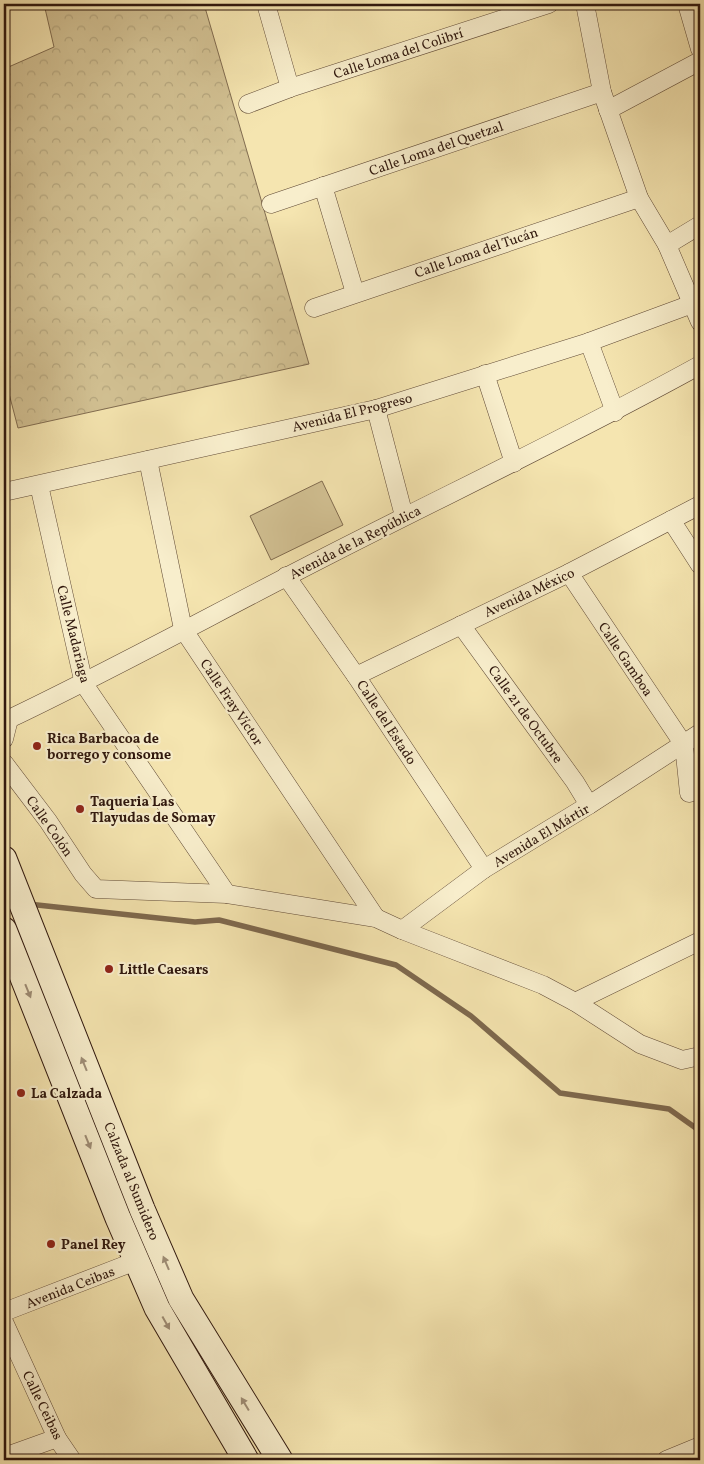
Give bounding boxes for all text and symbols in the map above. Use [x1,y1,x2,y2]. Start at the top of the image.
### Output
street label: Calle Loma del Colibrí [331,24,467,84]
street label: Calle Loma del Quetzal [367,118,506,181]
street label: Calle Loma del Tucán [412,223,541,283]
street label: Avenida El Progreso [290,389,414,438]
street label: Avenida de la República [287,502,425,585]
street label: Avenida México [481,564,578,623]
street label: Calle Madariaga [51,584,94,685]
street label: Calle Gamboa [593,619,657,701]
street label: Calle Fray Víctor [195,656,267,750]
street label: Calle 21 de Octubre [483,662,567,768]
street label: Calle del Estado [351,677,420,769]
place label: Rica Barbacoa de borrego y consome [47,730,171,765]
marker: Rica Barbacoa de borrego y consome [31,740,43,752]
street label: Calle Colón [21,793,77,861]
place label: Taqueria Las Tlayudas de Somay [90,793,216,828]
street label: Avenida El Mártir [490,800,594,873]
marker: Taqueria Las Tlayudas de Somay [74,803,86,815]
place label: Little Caesars [119,961,209,980]
marker: Little Caesars [103,963,115,975]
one-way arrow [24,984,32,998]
one-way arrow [80,1056,88,1071]
place label: La Calzada [31,1085,103,1104]
marker: La Calzada [15,1087,27,1099]
street label: Calzada al Sumidero [98,1120,163,1244]
one-way arrow [84,1135,92,1150]
place label: Panel Rey [61,1236,126,1255]
marker: Panel Rey [45,1238,57,1250]
one-way arrow [161,1256,169,1270]
street label: Avenida Ceibas [23,1263,118,1314]
one-way arrow [161,1316,170,1330]
street label: Calle Ceibas [17,1368,67,1443]
one-way arrow [241,1397,250,1410]

